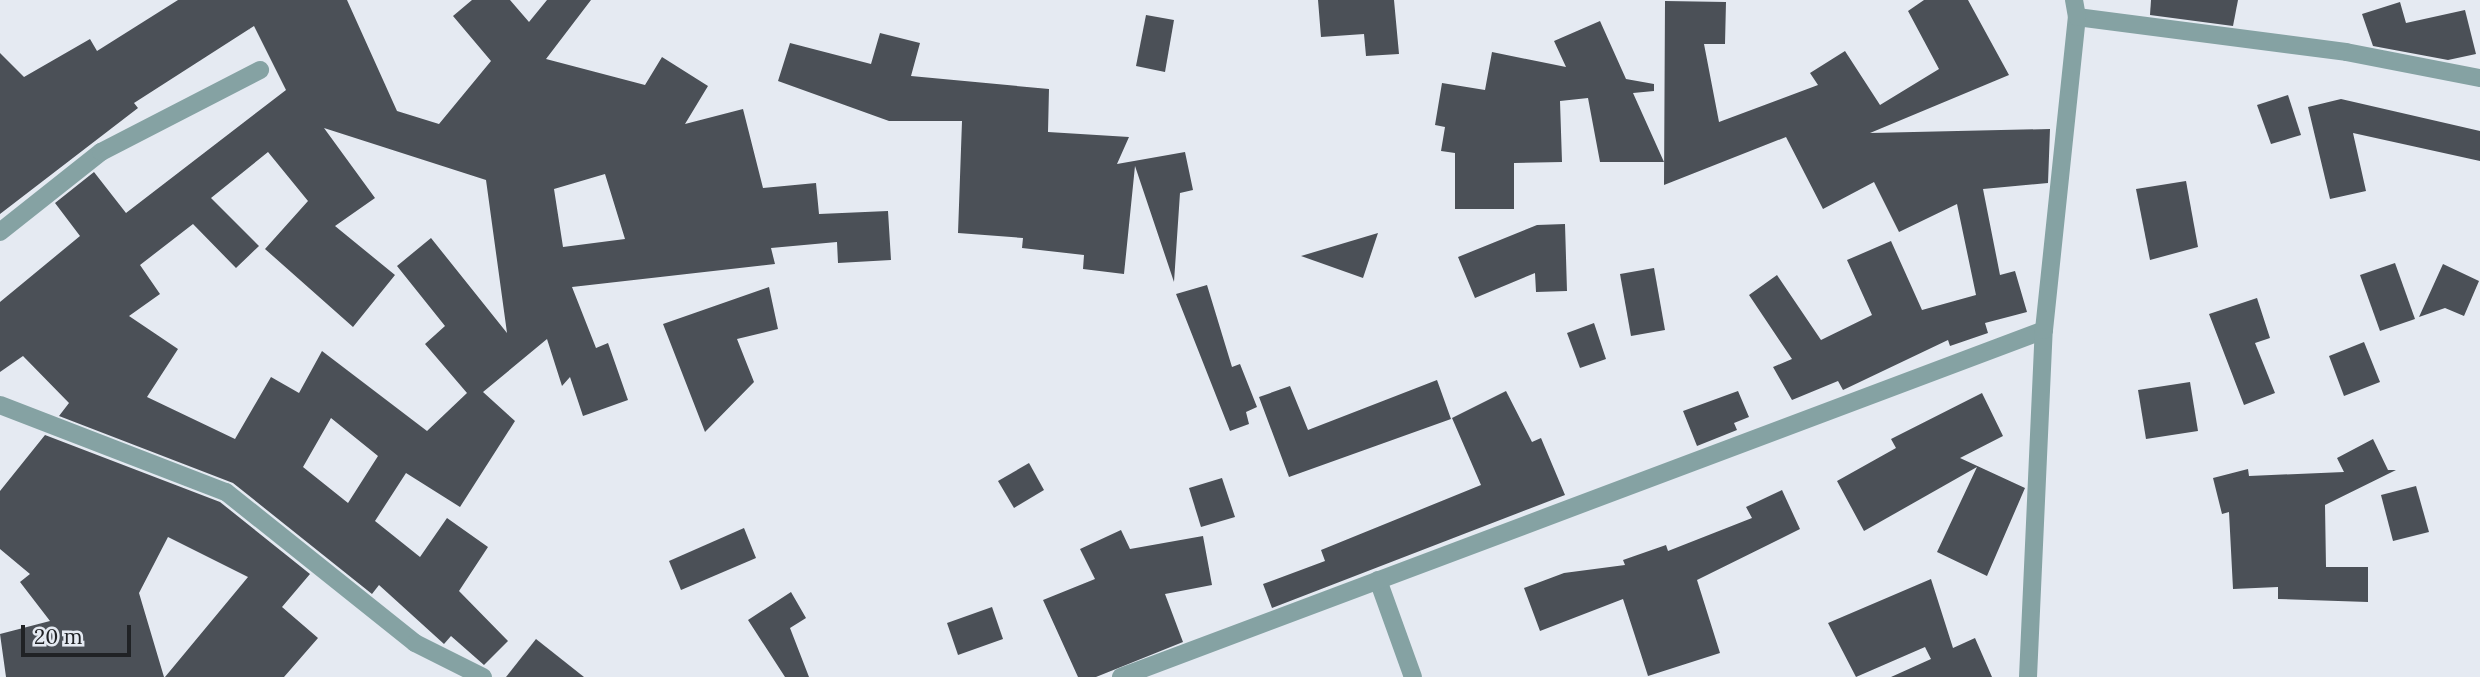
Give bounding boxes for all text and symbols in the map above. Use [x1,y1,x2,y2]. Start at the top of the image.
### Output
scale bar [24,610,135,654]
text: 20 m [34,623,83,650]

